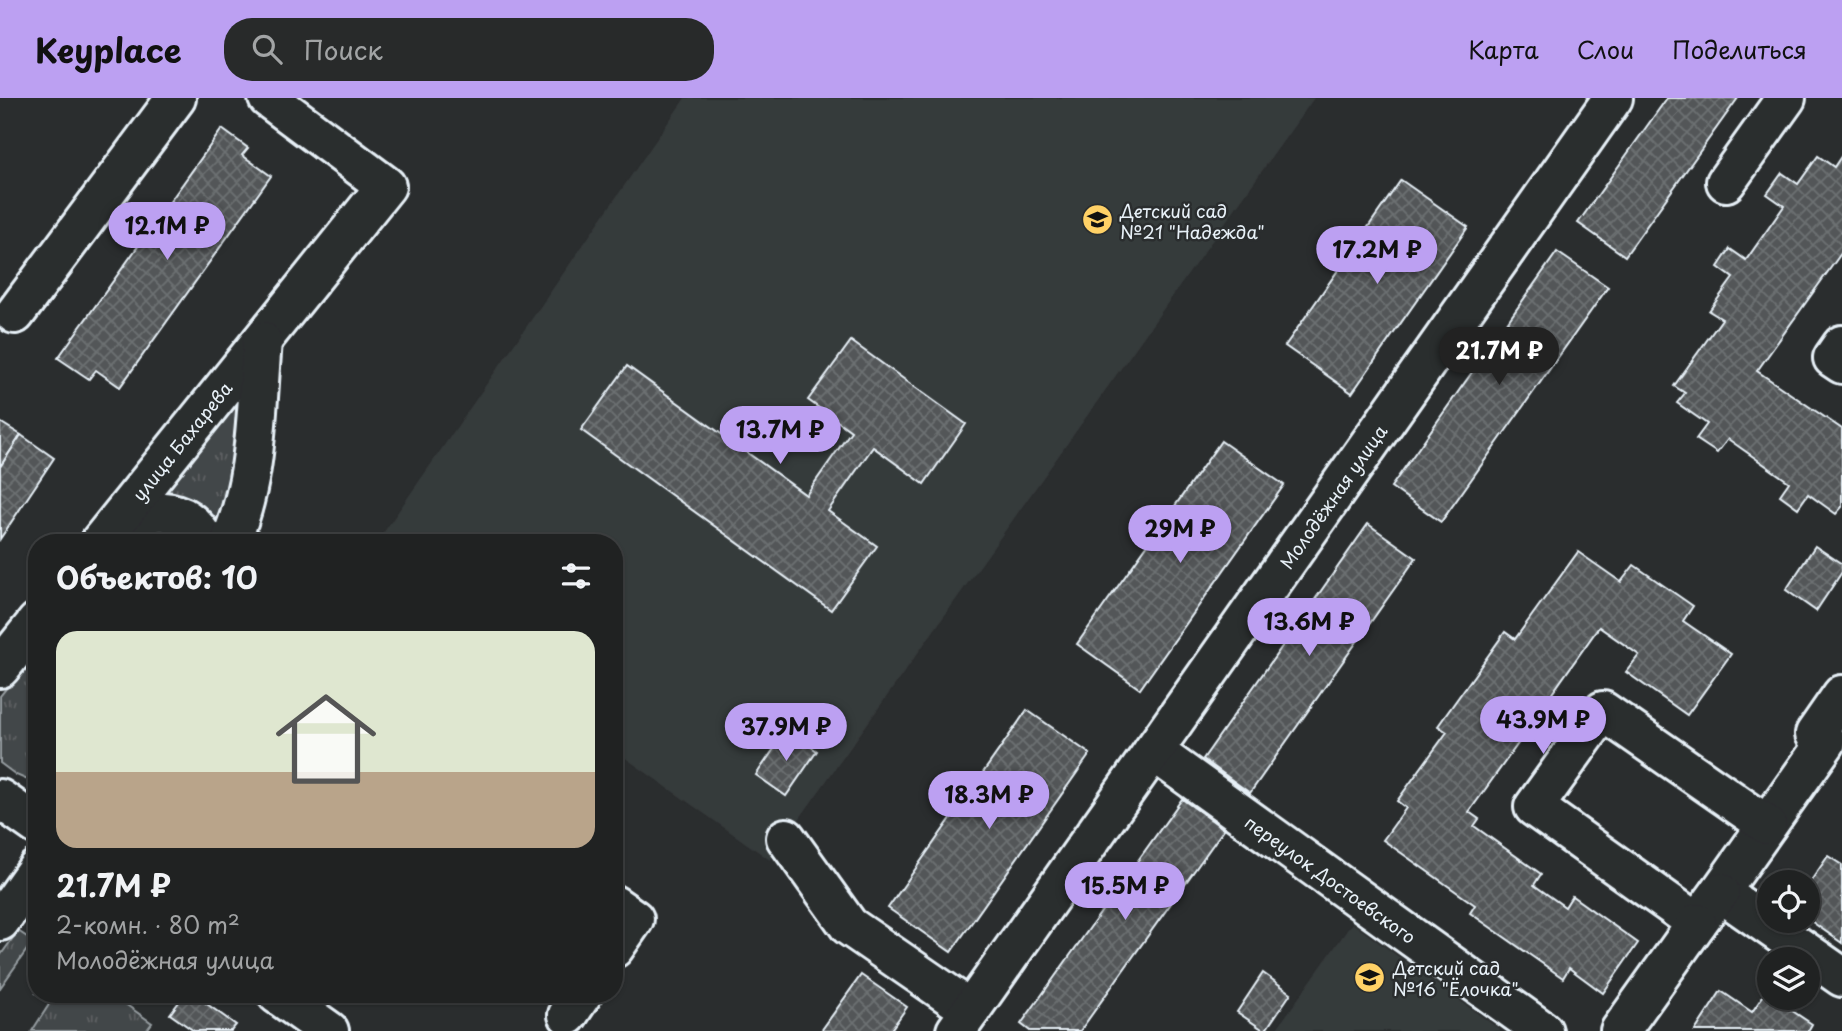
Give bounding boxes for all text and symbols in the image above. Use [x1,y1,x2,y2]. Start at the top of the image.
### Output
search box [224,18,714,81]
text: Keyplace [35,24,182,74]
icon: search [248,30,286,68]
text: Поиск [304,30,383,69]
text: Карта [1468,31,1539,67]
text: Слои [1577,31,1634,67]
text: Поделиться [1672,31,1807,67]
place label: Детский сад №21 "Надежда" [1119,197,1265,245]
pin: 12.1M ₽ [102,202,232,262]
school or university icon: Детский сад №21 "Надежда" [1080,203,1114,237]
text: 12.1M ₽ [124,207,210,242]
pin: 17.2M ₽ [1312,226,1442,286]
text: 17.2M ₽ [1332,231,1422,266]
pin: 21.7M ₽ [1434,328,1564,387]
text: 21.7M ₽ [1455,332,1543,367]
street label: улица Бахарева [125,375,238,506]
pin: 13.7M ₽ [715,406,845,466]
text: 13.7M ₽ [736,411,824,446]
street label: Молодёжная улица [1272,418,1393,574]
pin: 29M ₽ [1131,505,1229,565]
text: 29M ₽ [1144,510,1216,545]
text: Объектов: 10 [56,554,258,599]
icon: filters [557,557,595,595]
pin: 13.6M ₽ [1244,598,1374,658]
text: 13.6M ₽ [1263,603,1355,638]
icon: home [263,676,389,802]
pin: 43.9M ₽ [1478,696,1608,756]
text: 43.9M ₽ [1496,701,1590,736]
pin: 37.9M ₽ [721,704,851,763]
text: 37.9M ₽ [741,708,831,743]
pin: 18.3M ₽ [924,772,1054,831]
text: 18.3M ₽ [944,776,1034,811]
street label: переулок Достоевского [1240,808,1422,950]
text: 21.7M ₽ [56,862,171,907]
pin: 15.5M ₽ [1060,862,1190,922]
text: 15.5M ₽ [1081,867,1169,902]
map controls [1757,870,1820,1010]
button: locate [1757,870,1820,933]
text: 2-комн. · 80 m² [56,907,240,942]
text: Молодёжная улица [56,942,274,977]
button: layers [1757,947,1820,1010]
place label: Детский сад №16 "Ёлочка" [1392,954,1519,1002]
school or university icon: Детский сад №16 "Ёлочка" [1353,960,1387,994]

